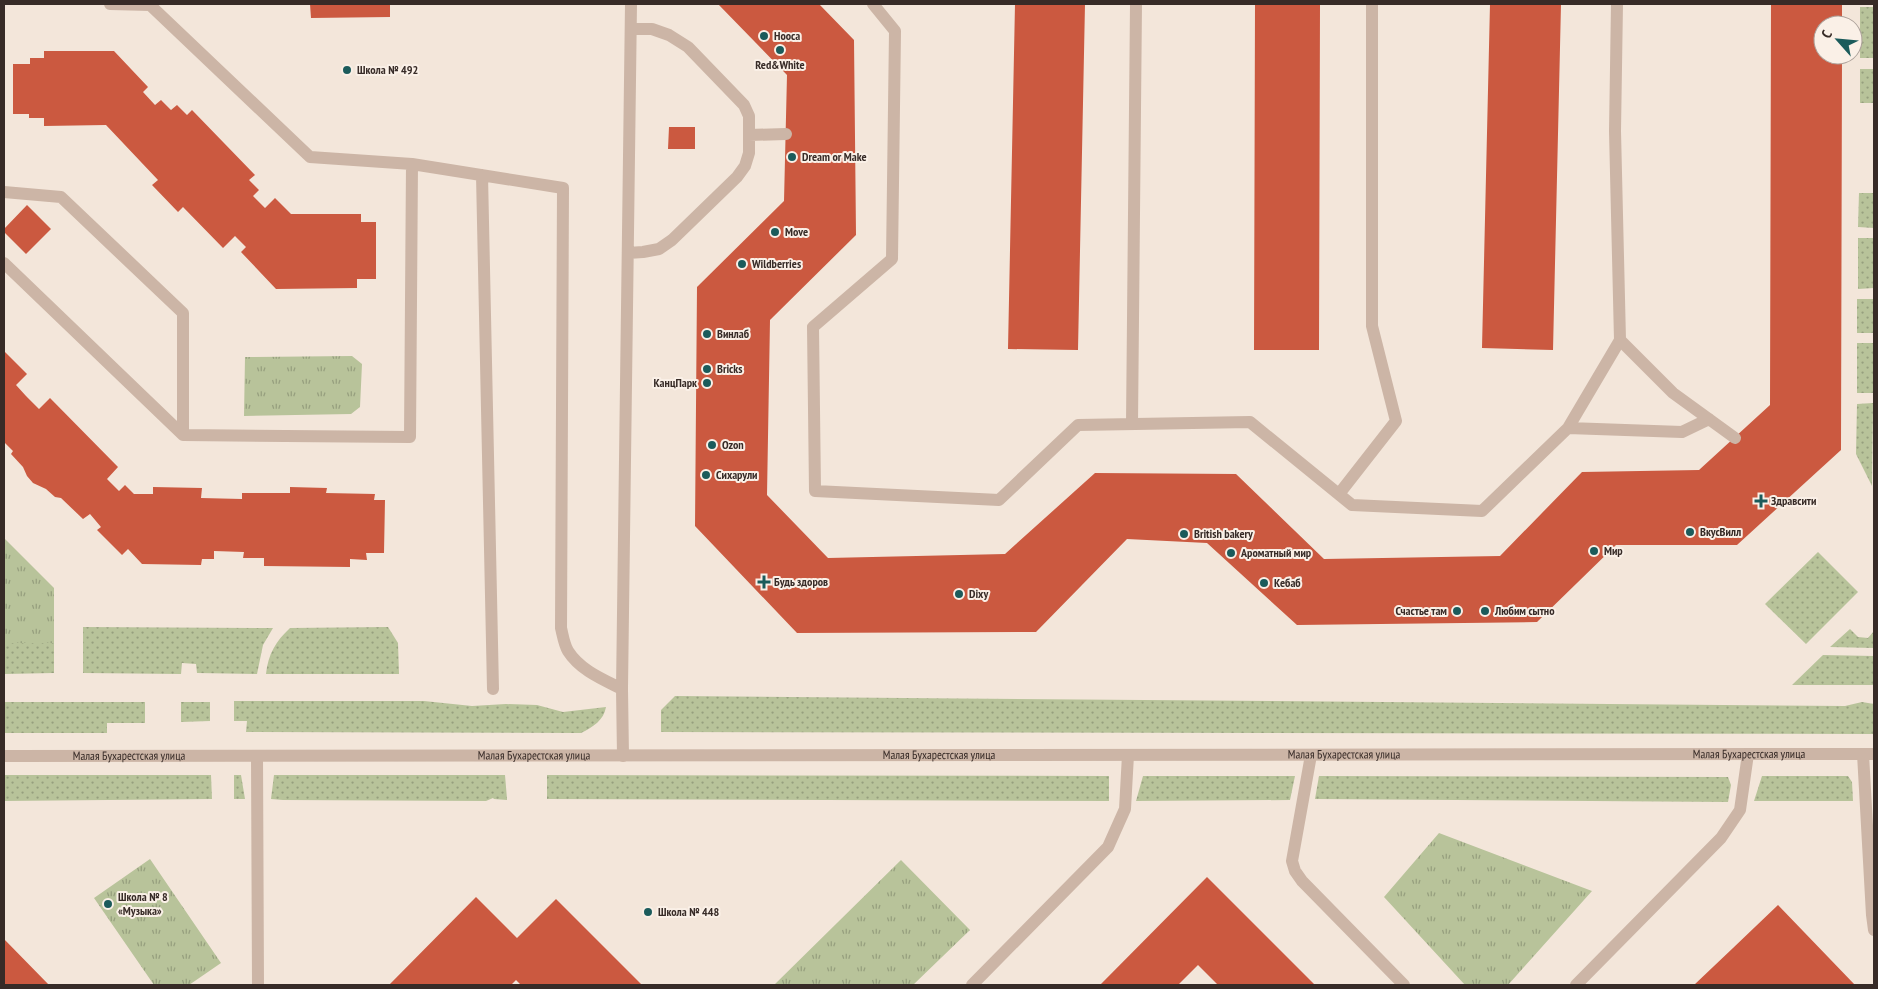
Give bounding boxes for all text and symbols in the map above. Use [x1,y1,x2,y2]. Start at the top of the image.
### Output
north arrow [1813,15,1863,65]
text: С [1817,27,1836,41]
place label: Hooca [774,28,800,43]
marker: Hooca [758,30,770,42]
marker: Red&White [774,44,786,56]
place label: Red&White [755,57,805,72]
place label: Школа № 492 [357,62,418,77]
marker: Школа № 492 [341,64,353,76]
place label: Dream or Make [802,149,867,164]
marker: Dream or Make [786,151,798,163]
place label: Move [785,224,808,239]
marker: Move [769,226,781,238]
place label: Wildberries [751,256,801,271]
marker: Wildberries [736,258,748,270]
place label: Винлаб [717,326,750,341]
marker: Винлаб [701,328,713,340]
place label: Bricks [717,361,742,376]
marker: Bricks [701,363,713,375]
place label: КанцПарк [653,375,697,390]
marker: КанцПарк [701,377,713,389]
place label: Ozon [722,437,744,452]
marker: Ozon [706,439,718,451]
place label: Сихарули [716,467,757,482]
marker: Сихарули [700,469,712,481]
place label: Здравсити [1771,493,1816,508]
marker: Здравсити [1755,495,1767,507]
place label: ВкусВилл [1700,524,1741,539]
place label: British bakery [1194,526,1253,541]
marker: ВкусВилл [1684,526,1696,538]
marker: British bakery [1178,528,1190,540]
place label: Мир [1604,543,1623,558]
place label: Ароматный мир [1240,545,1312,560]
marker: Мир [1588,545,1600,557]
marker: Ароматный мир [1225,547,1237,559]
place label: Будь здоров [774,574,828,589]
place label: Кебаб [1274,575,1301,590]
marker: Будь здоров [758,576,770,588]
marker: Кебаб [1258,577,1270,589]
place label: Dixy [969,586,989,601]
marker: Dixy [953,588,965,600]
place label: Счастье там [1396,603,1447,618]
place label: Любим сытно [1494,603,1555,618]
marker: Счастье там [1451,605,1463,617]
marker: Любим сытно [1479,605,1491,617]
street label: Малая Бухарестская улица [1693,746,1805,761]
street label: Малая Бухарестская улица [478,747,590,762]
street label: Малая Бухарестская улица [883,747,995,762]
street label: Малая Бухарестская улица [1288,747,1400,762]
street label: Малая Бухарестская улица [73,748,185,763]
place label: Школа № 8 «Музыка» [118,889,168,918]
marker: Школа № 8 «Музыка» [102,898,114,910]
place label: Школа № 448 [658,904,719,919]
marker: Школа № 448 [642,906,654,918]

